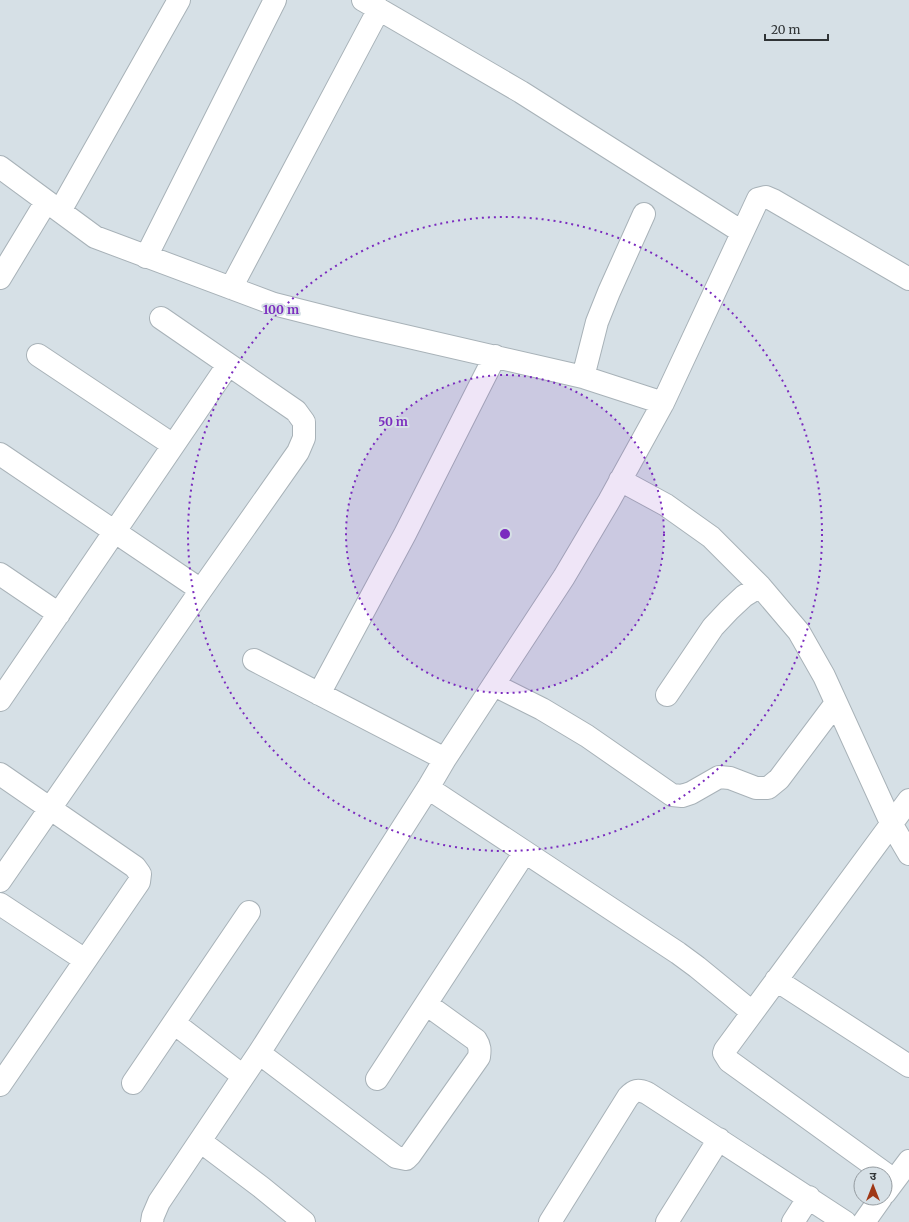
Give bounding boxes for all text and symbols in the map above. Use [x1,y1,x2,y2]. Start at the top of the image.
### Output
scale bar [765,16,828,42]
text: 20 m [771,22,800,37]
text: 100 m [263,302,299,317]
text: 50 m [378,414,408,429]
centre of rings [498,527,512,541]
north arrow [853,1166,893,1206]
text: उ [870,1169,877,1183]

